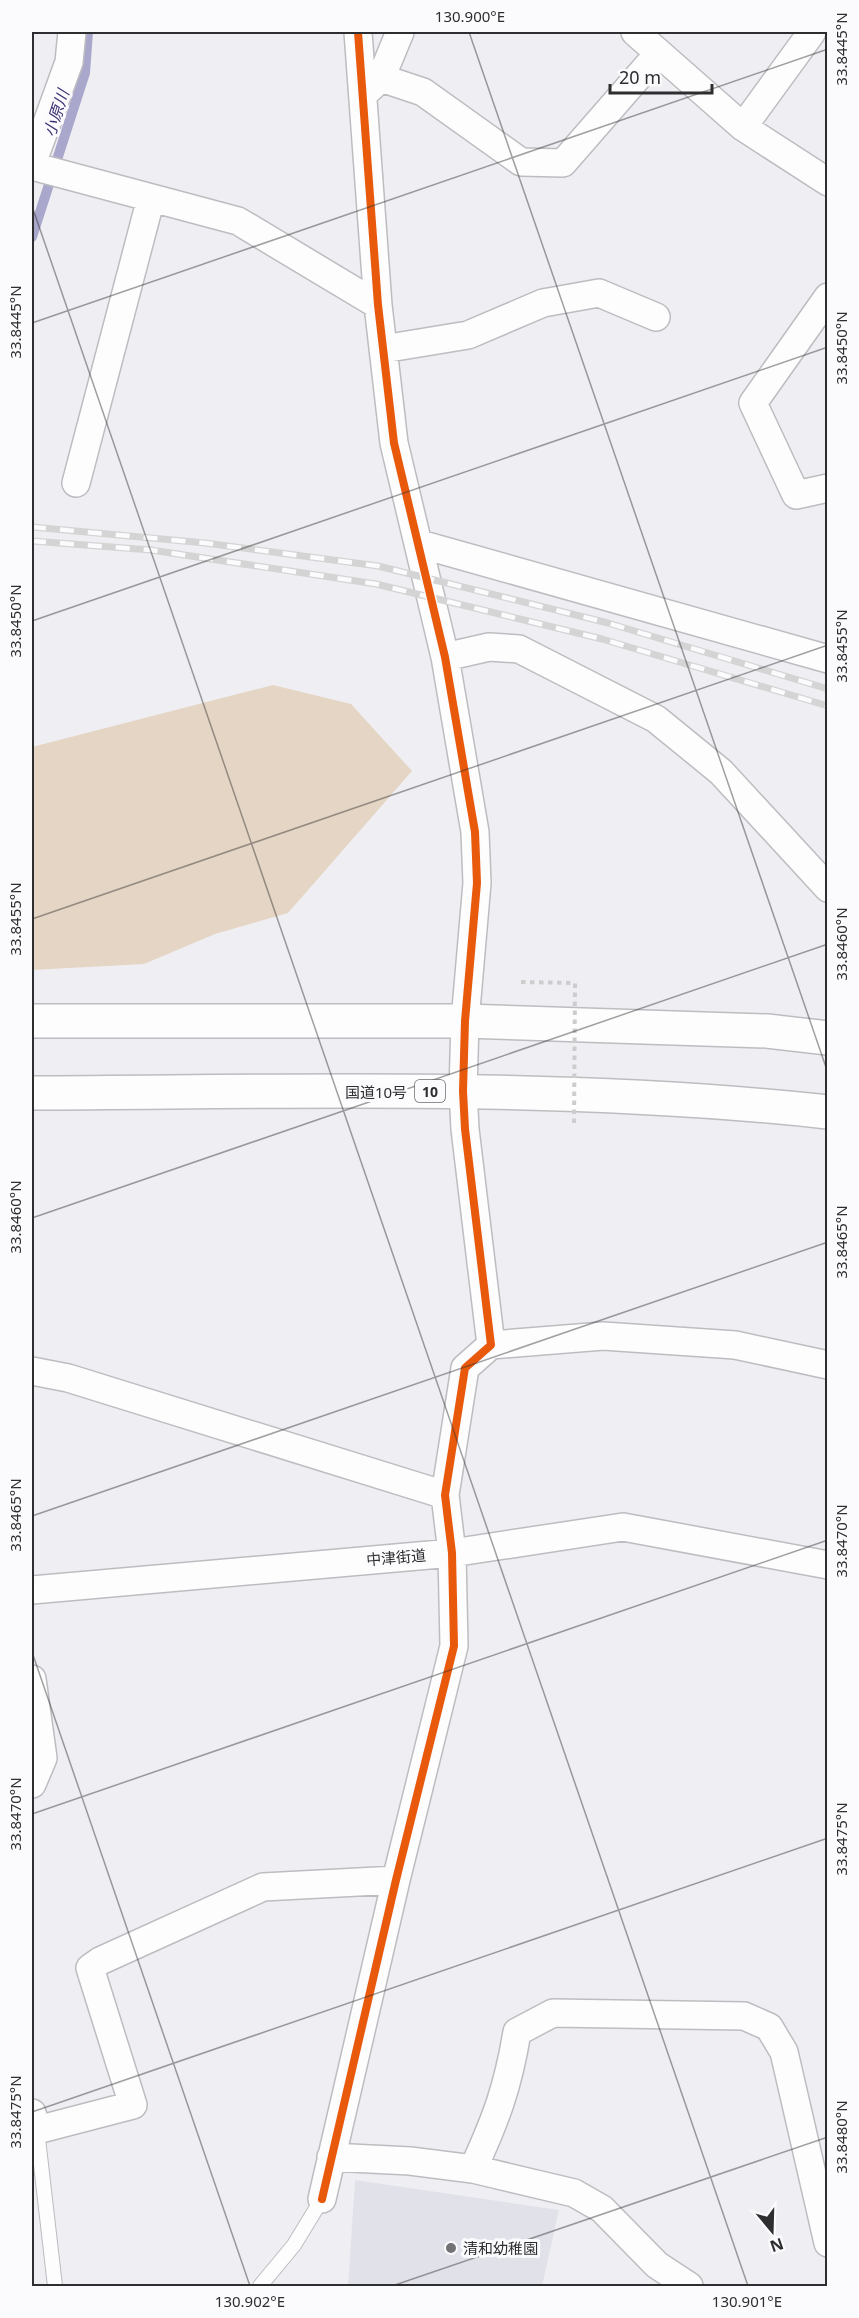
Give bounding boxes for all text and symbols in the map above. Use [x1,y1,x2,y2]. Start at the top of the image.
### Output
text: 130.900°E [435,6,505,26]
text: 33.8445°N [831,12,851,86]
scale bar [610,57,712,95]
text: 20 m [619,65,661,89]
water label: 小原川 [38,85,74,139]
text: 33.8445°N [5,285,25,359]
text: 33.8450°N [831,311,851,385]
text: 33.8450°N [5,584,25,658]
text: 33.8455°N [831,609,851,683]
text: 33.8455°N [5,882,25,956]
text: 33.8460°N [831,907,851,981]
road number: 10 [415,1080,445,1102]
street label: 国道10号 [345,1082,407,1102]
text: 33.8460°N [5,1180,25,1254]
text: 33.8465°N [831,1205,851,1279]
text: 33.8465°N [5,1478,25,1552]
text: 33.8470°N [831,1504,851,1578]
street label: 中津街道 [365,1544,427,1570]
text: 33.8470°N [5,1777,25,1851]
text: 33.8475°N [831,1802,851,1876]
text: 33.8475°N [5,2075,25,2149]
text: 33.8480°N [831,2100,851,2174]
north arrow [742,2201,802,2261]
text: N [767,2233,787,2258]
place label: 清和幼稚園 [463,2238,538,2258]
marker: 清和幼稚園 [444,2241,458,2255]
text: 130.902°E [215,2291,285,2311]
text: 130.901°E [712,2291,782,2311]

